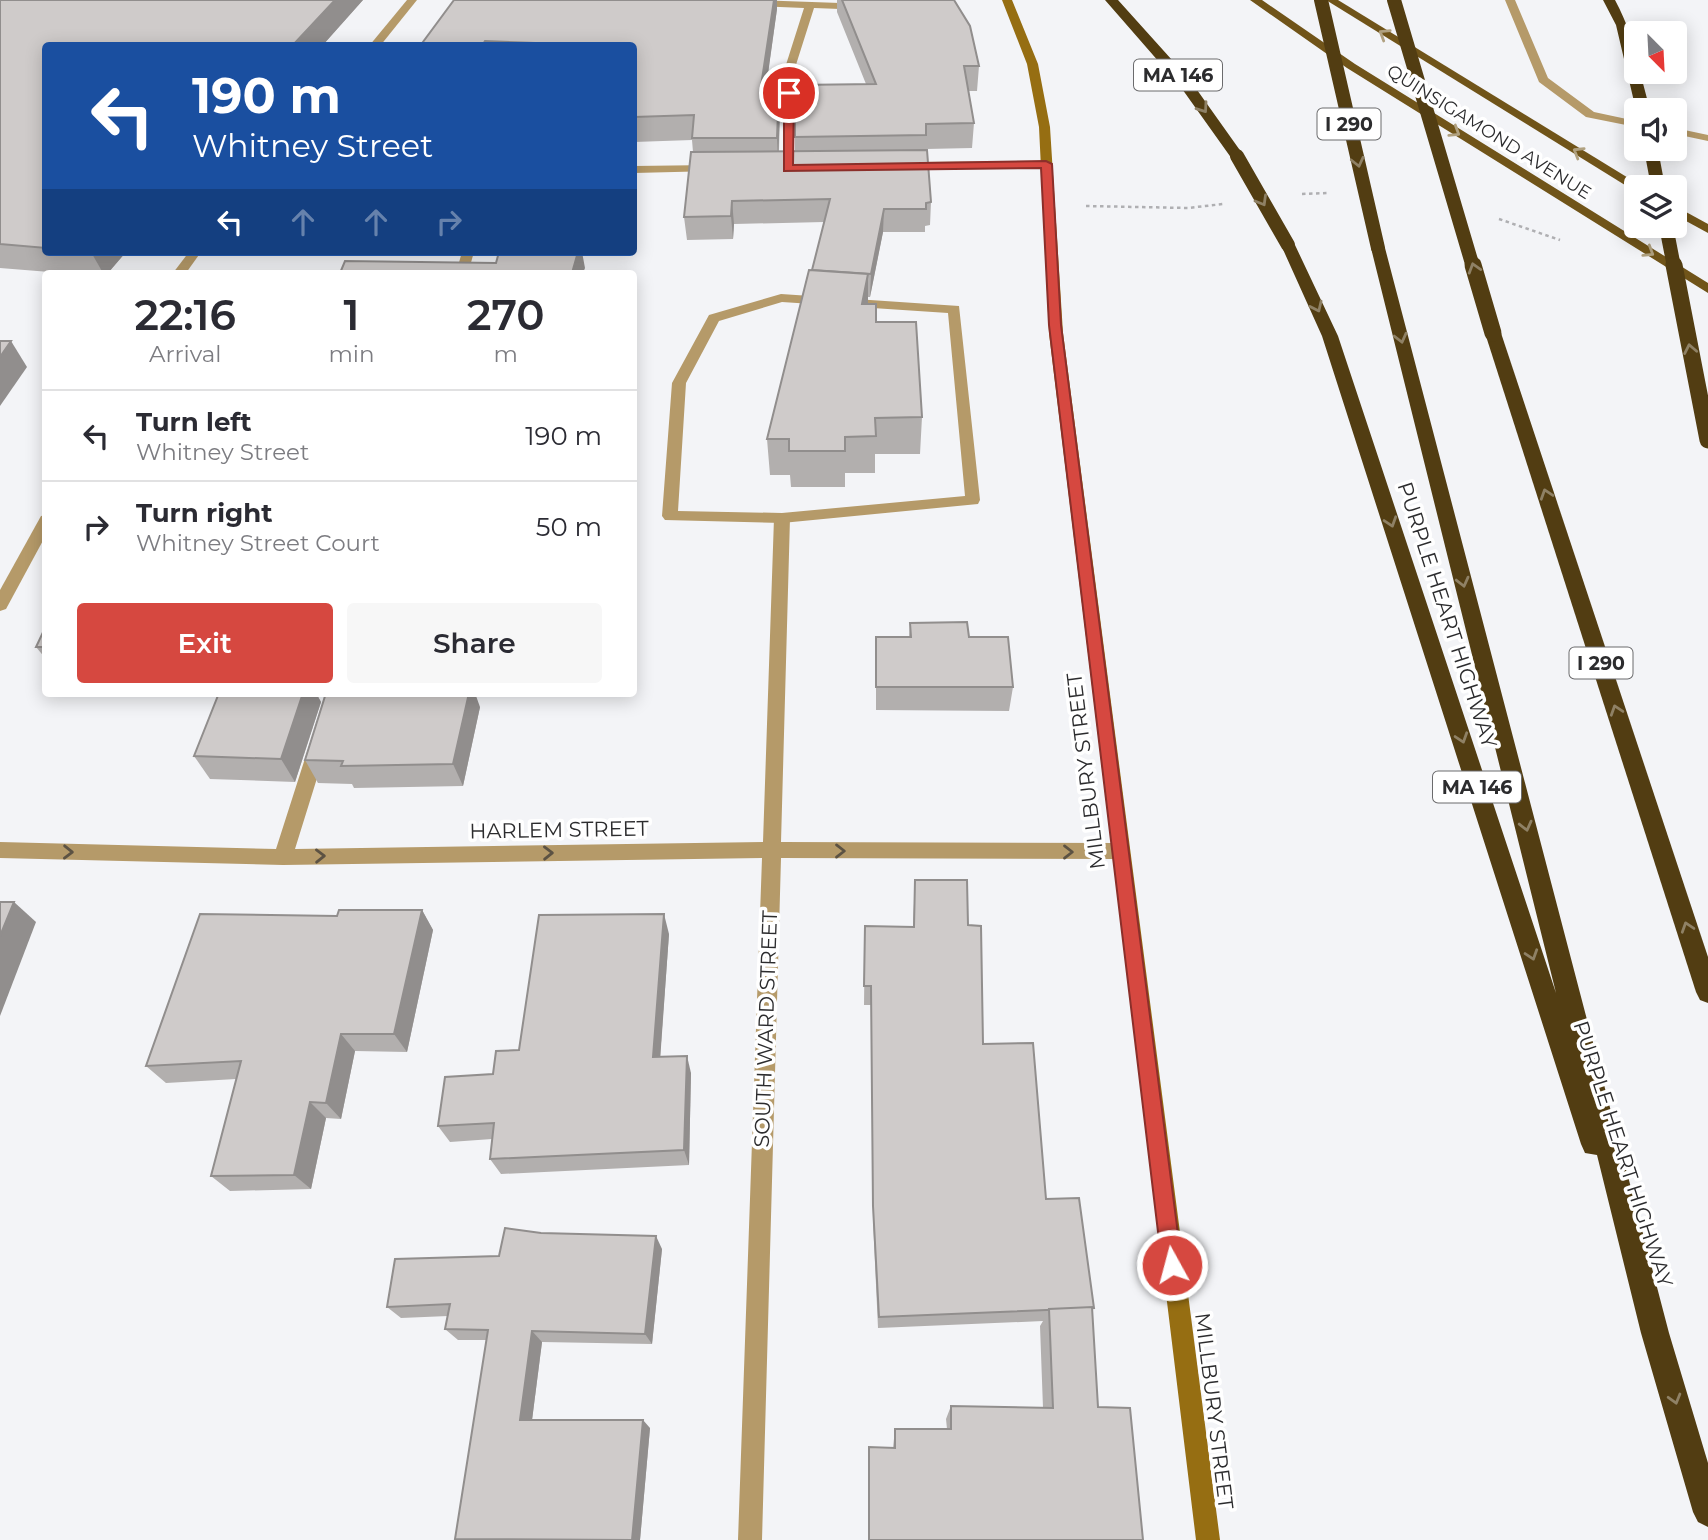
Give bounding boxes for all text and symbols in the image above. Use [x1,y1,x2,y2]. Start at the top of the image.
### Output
north arrow [1624,21,1687,84]
map controls [1624,21,1687,238]
one-way arrow [1379,29,1392,42]
road number: MA 146 [1134,60,1222,90]
street label: QUINSIGAMOND AVENUE [1383,60,1595,204]
pin [759,63,819,123]
text: 190 m [192,66,341,125]
icon: left [77,70,168,161]
icon: arrive [770,74,808,112]
button: sound [1624,98,1687,161]
one-way arrow [1195,100,1207,113]
road number: I 290 [1318,108,1380,140]
one-way arrow [1448,124,1461,137]
text: Whitney Street [192,126,433,165]
one-way arrow [1573,148,1586,161]
one-way arrow [1350,156,1364,168]
button: layers [1624,175,1687,238]
one-way arrow [1254,194,1267,206]
icon: left [211,203,249,241]
icon: ahead [284,203,322,241]
icon: ahead [357,203,395,241]
icon: right [430,203,468,241]
one-way arrow [1641,243,1654,256]
one-way arrow [1467,262,1482,274]
text: 22:16 [134,289,236,341]
text: 1 [344,289,360,341]
text: 270 [467,289,544,341]
one-way arrow [1309,300,1323,312]
one-way arrow [1393,332,1407,344]
text: Arrival [149,340,222,368]
text: min [328,340,375,368]
text: m [494,340,518,368]
one-way arrow [1683,343,1698,355]
text: Turn left [136,406,252,438]
icon: left [77,417,115,455]
text: 190 m [525,420,602,452]
text: Whitney Street [136,438,309,466]
street label: PURPLE HEART HIGHWAY [1393,478,1503,752]
one-way arrow [1540,489,1554,501]
text: Turn right [136,497,272,529]
icon: right [77,508,115,546]
text: 50 m [536,511,602,543]
one-way arrow [1383,515,1397,528]
text: Whitney Street Court [136,529,380,557]
one-way arrow [1455,576,1469,588]
button: Exit [77,603,333,683]
button: Share [347,603,602,683]
road number: I 290 [1570,648,1632,678]
street label: MILLBURY STREET [1061,672,1110,871]
one-way arrow [1610,705,1624,717]
one-way arrow [1453,732,1468,744]
road number: MA 146 [1433,772,1521,802]
street label: HARLEM STREET [469,815,649,844]
one-way arrow [1518,820,1532,832]
one-way arrow [835,843,846,859]
one-way arrow [63,844,74,859]
one-way arrow [1063,844,1073,860]
one-way arrow [543,845,553,861]
one-way arrow [315,848,326,864]
street label: SOUTH WARD STREET [749,910,782,1148]
one-way arrow [1681,921,1695,933]
one-way arrow [1524,948,1538,960]
street label: PURPLE HEART HIGHWAY [1569,1017,1679,1291]
position arrow [1135,1228,1209,1302]
street label: MILLBURY STREET [1190,1311,1239,1510]
one-way arrow [1666,1393,1681,1405]

